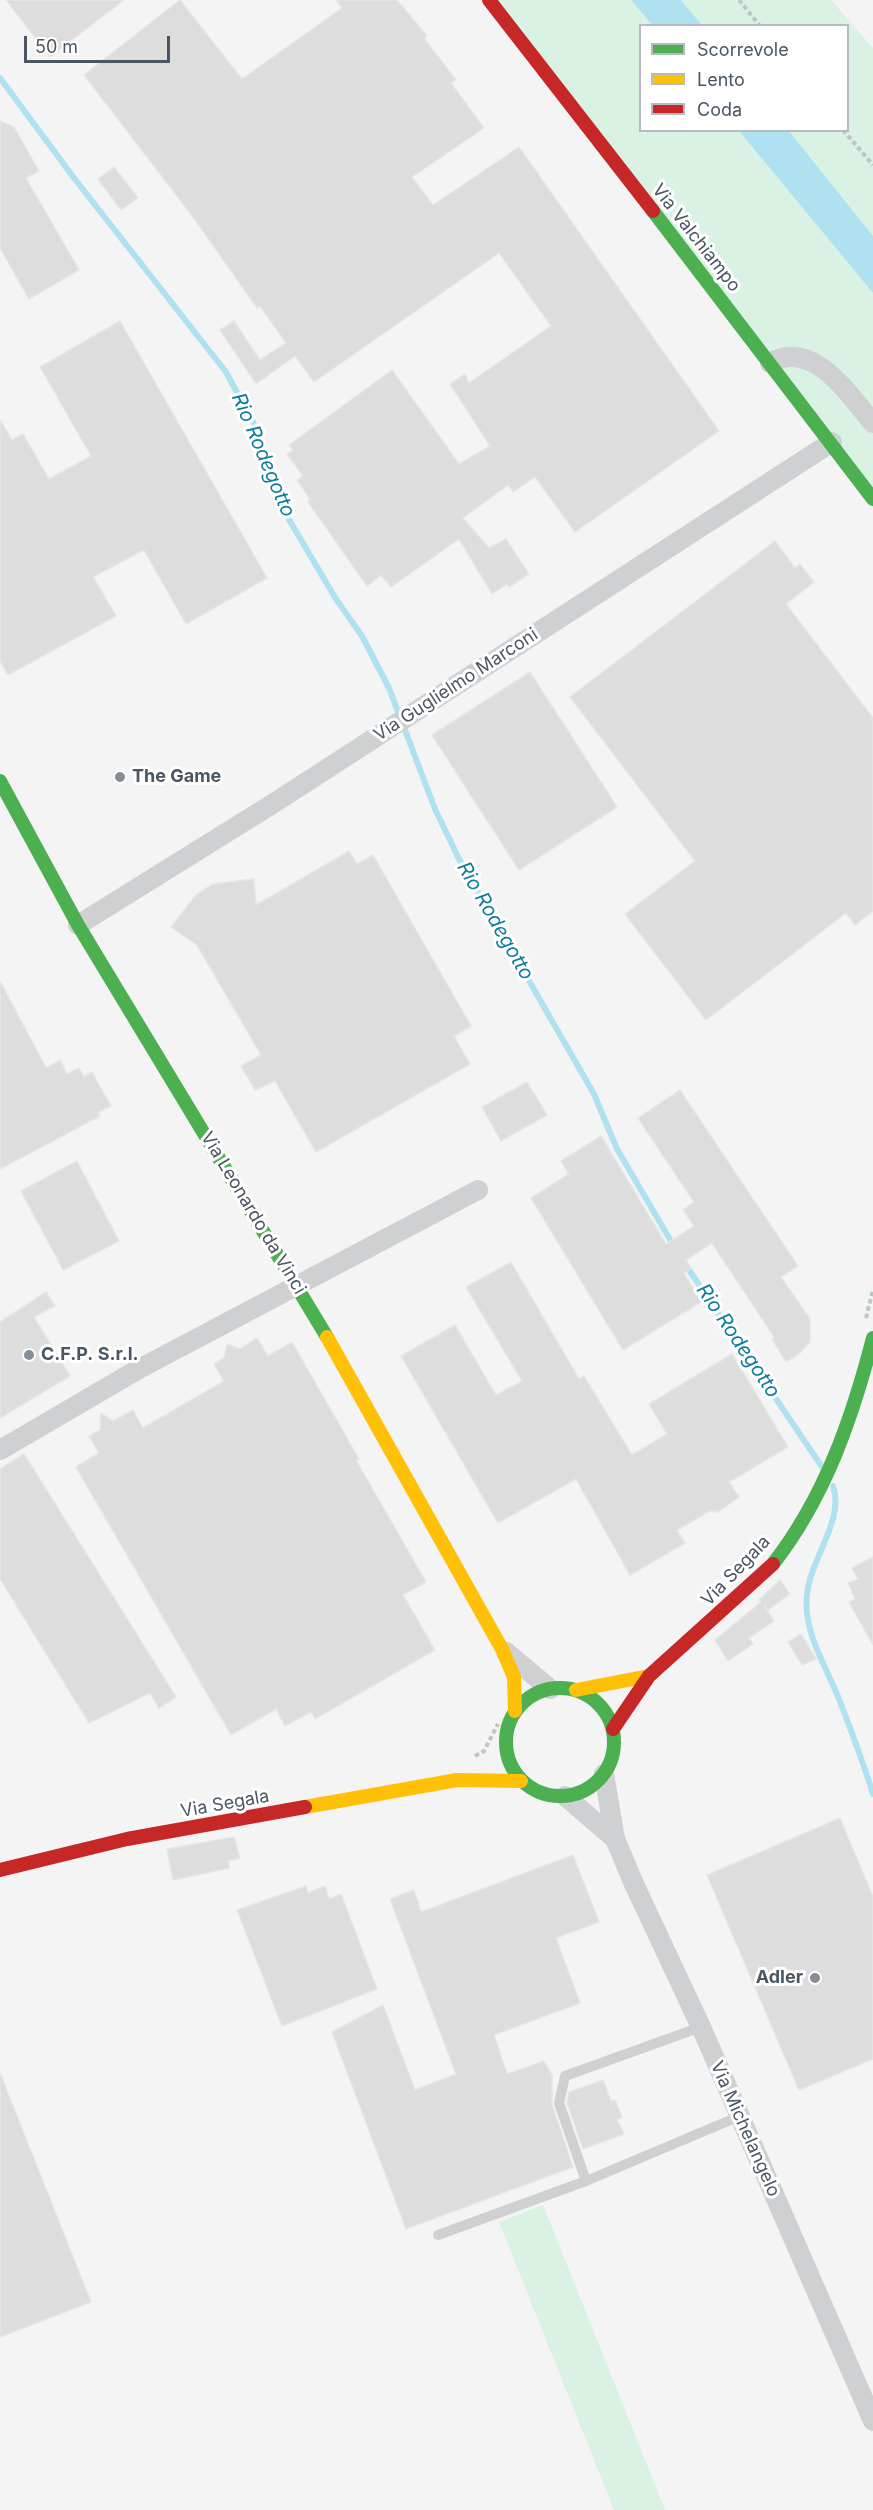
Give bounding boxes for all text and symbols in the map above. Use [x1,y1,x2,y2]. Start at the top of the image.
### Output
scale bar [27,24,172,62]
legend [639,24,849,132]
text: 50 m [35,36,78,57]
text: Scorrevole [697,39,789,60]
text: Lento [697,69,745,90]
text: Coda [697,99,742,120]
street label: Via Valchiampo [647,180,745,296]
water label: Rio Rodegotto [226,389,300,521]
street label: Via Guglielmo Marconi [370,624,542,746]
place label: The Game [132,766,221,788]
marker: The Game [113,770,127,784]
water label: Rio Rodegotto [452,858,538,984]
street label: Via Leonardo da Vinci [196,1128,310,1298]
water label: Rio Rodegotto [691,1279,785,1403]
place label: C.F.P. S.r.l. [41,1344,139,1366]
marker: C.F.P. S.r.l. [22,1348,36,1362]
street label: Via Segala [697,1531,775,1611]
street label: Via Segala [179,1786,271,1822]
place label: Adler [756,1967,803,1989]
marker: Adler [808,1971,822,1985]
street label: Via Michelangelo [705,2058,785,2200]

